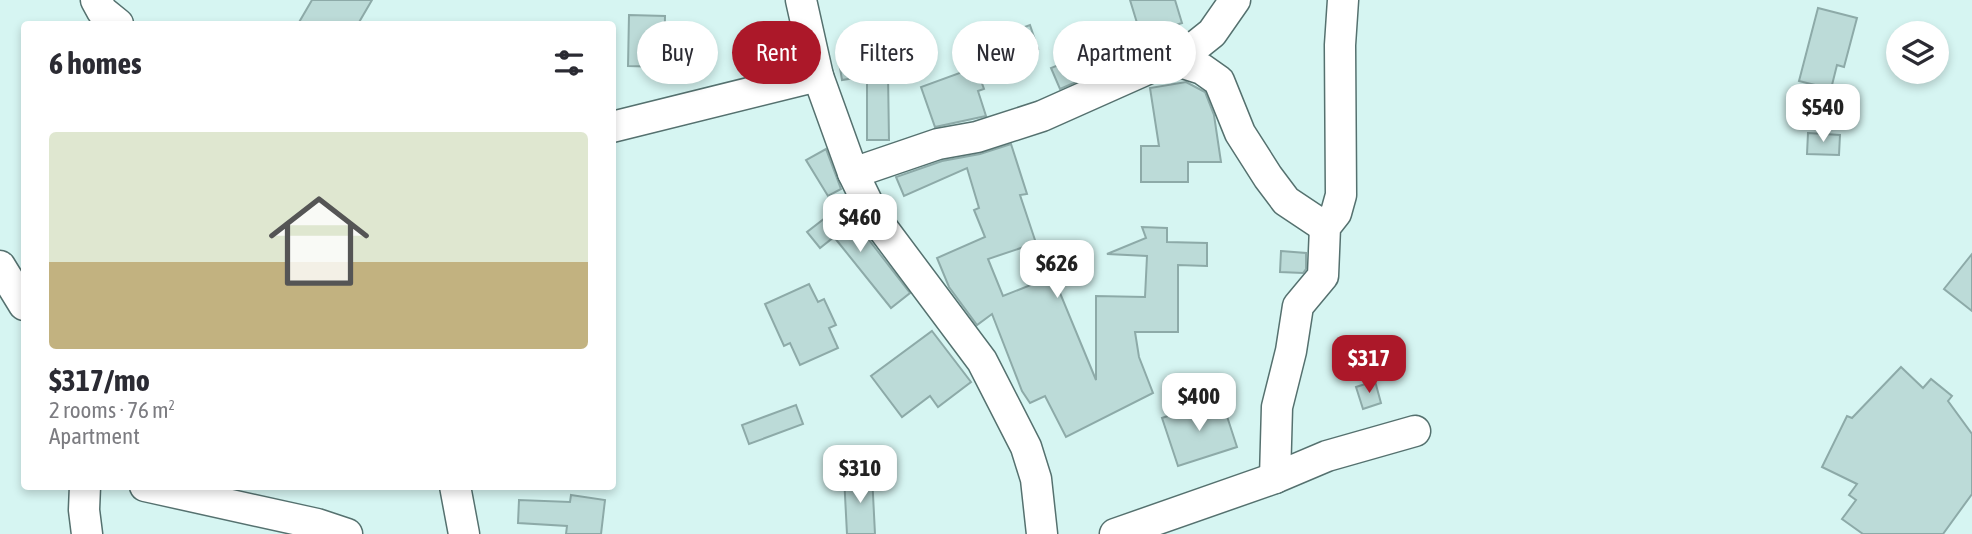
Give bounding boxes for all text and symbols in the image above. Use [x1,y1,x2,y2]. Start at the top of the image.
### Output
chip: Buy [637,21,718,84]
chip: Rent [732,21,821,84]
chip: Filters [835,21,938,84]
chip: New [952,21,1039,84]
chip: Apartment [1053,21,1196,84]
map controls [1886,21,1949,84]
button: layers [1886,21,1949,84]
icon: filters [550,44,588,82]
text: 6 homes [49,46,142,80]
pin: $540 [1782,85,1864,144]
text: $540 [1802,94,1844,120]
icon: home [256,178,382,304]
pin: $460 [819,194,901,254]
text: $460 [839,204,881,230]
pin: $626 [1016,240,1098,300]
text: $626 [1036,250,1078,276]
pin: $317 [1328,336,1410,395]
text: $317 [1348,345,1390,371]
text: $317/mo [49,363,150,397]
pin: $400 [1158,374,1240,433]
text: $400 [1178,383,1220,409]
text: 2 rooms · 76 m² [49,397,175,423]
text: Apartment [49,423,140,449]
pin: $310 [819,446,901,505]
text: $310 [839,455,881,481]

